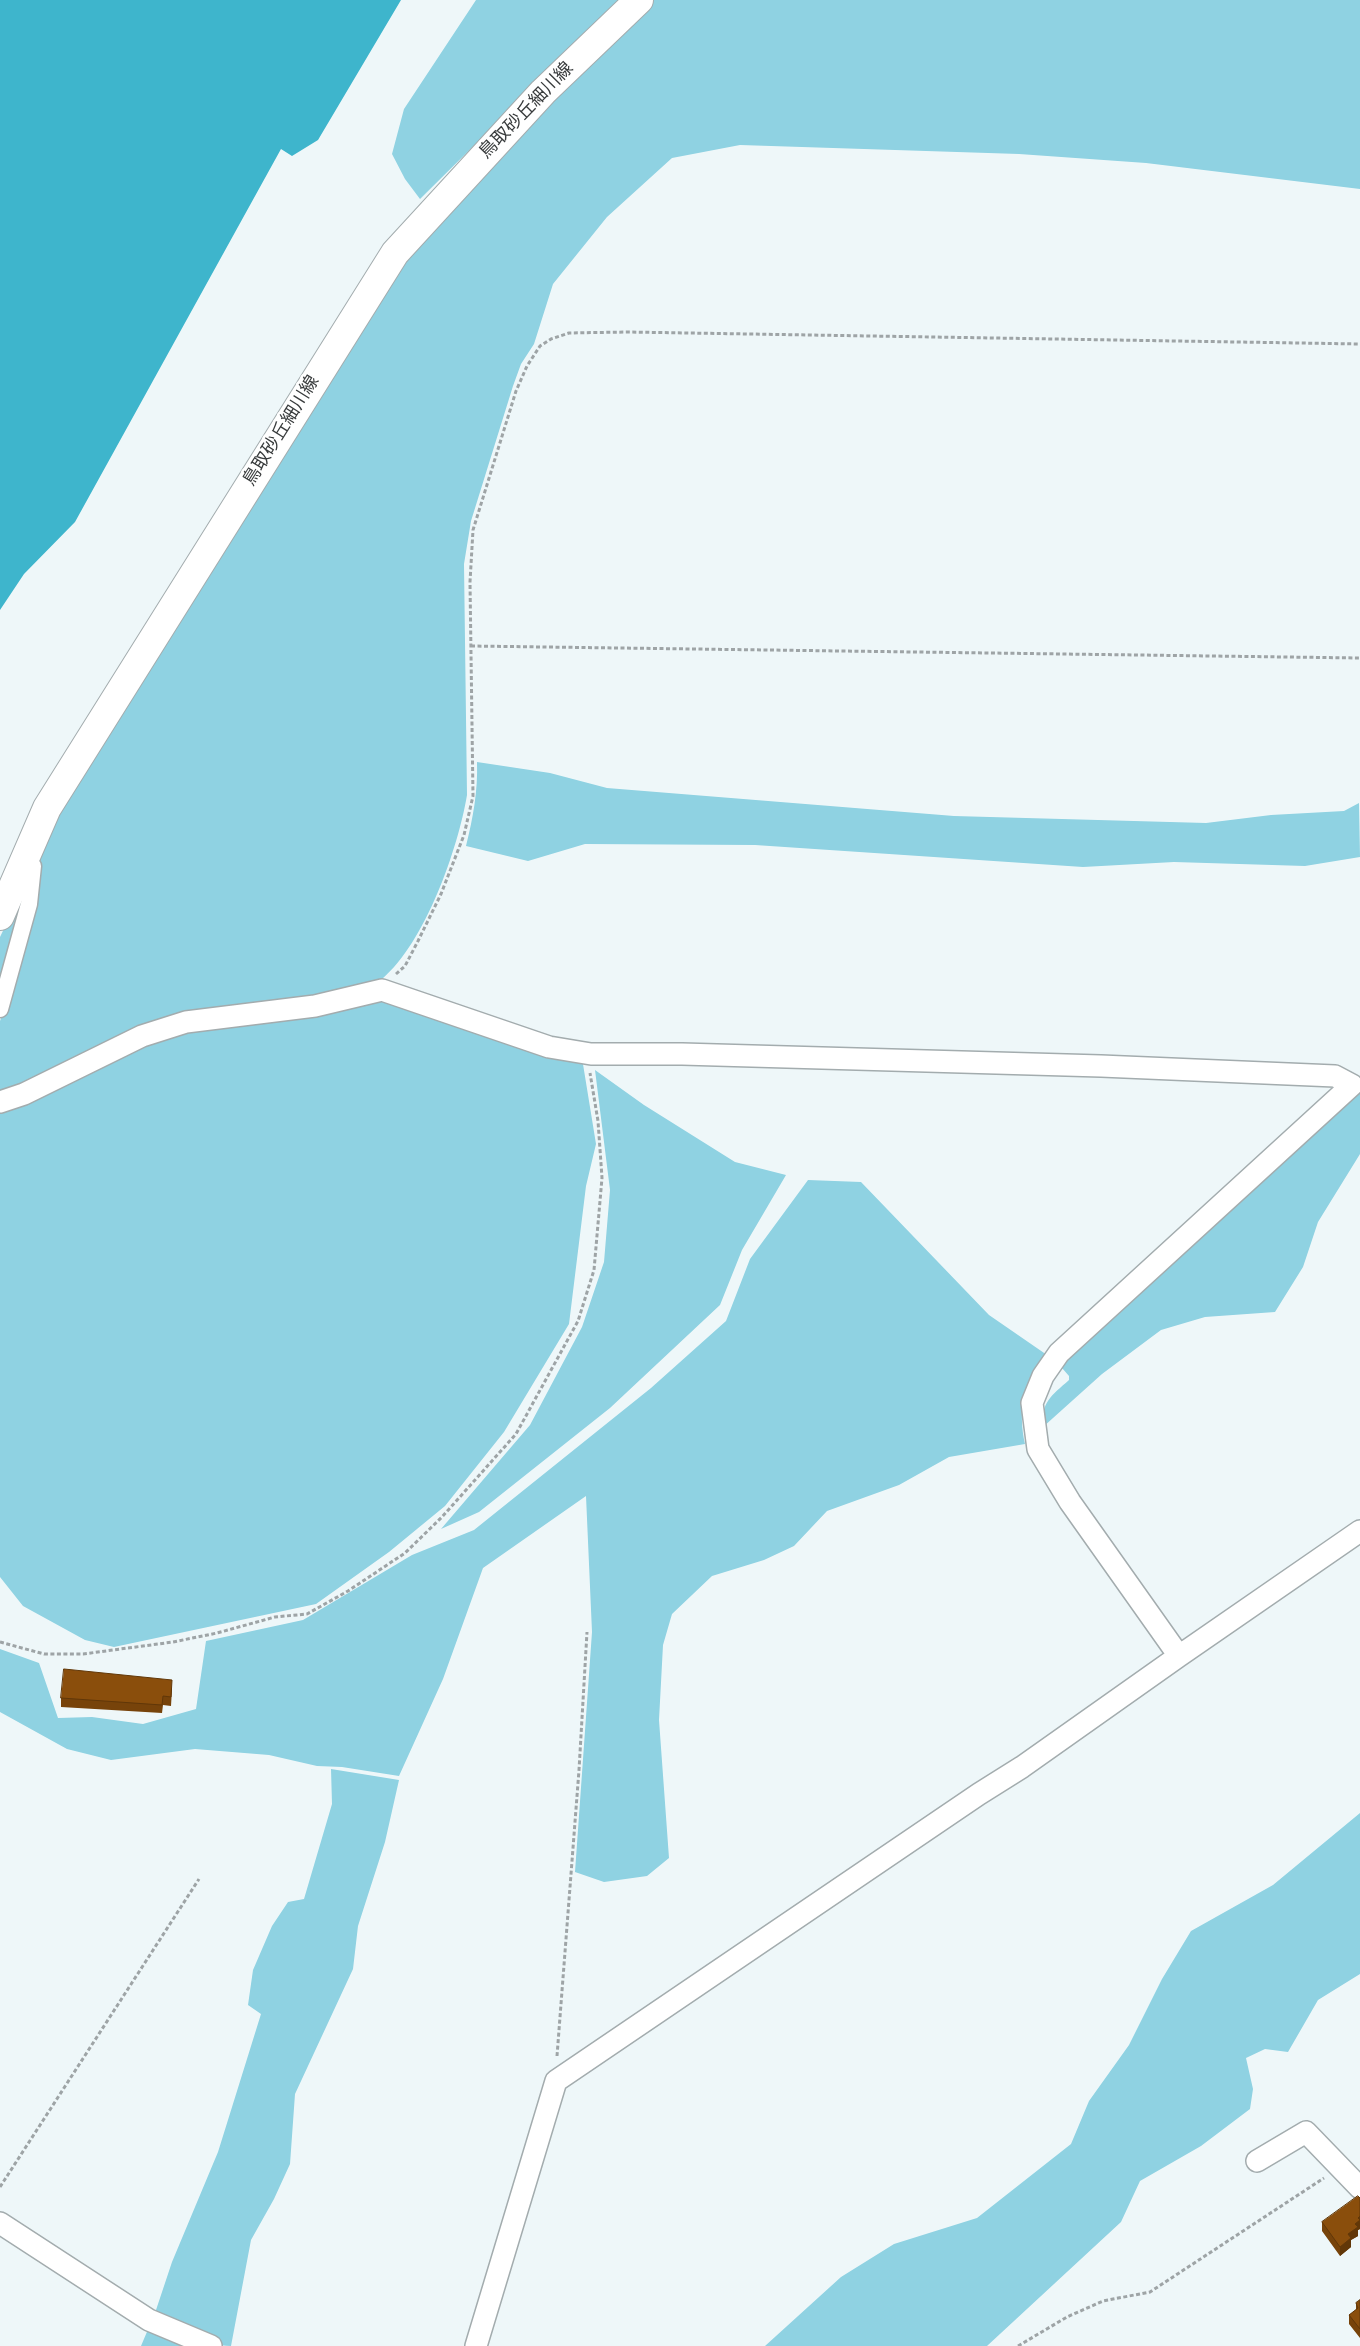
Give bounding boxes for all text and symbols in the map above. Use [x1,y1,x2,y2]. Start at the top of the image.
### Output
street label: 鳥取砂丘細川線 [475,58,579,164]
street label: 鳥取砂丘細川線 [239,372,325,490]

